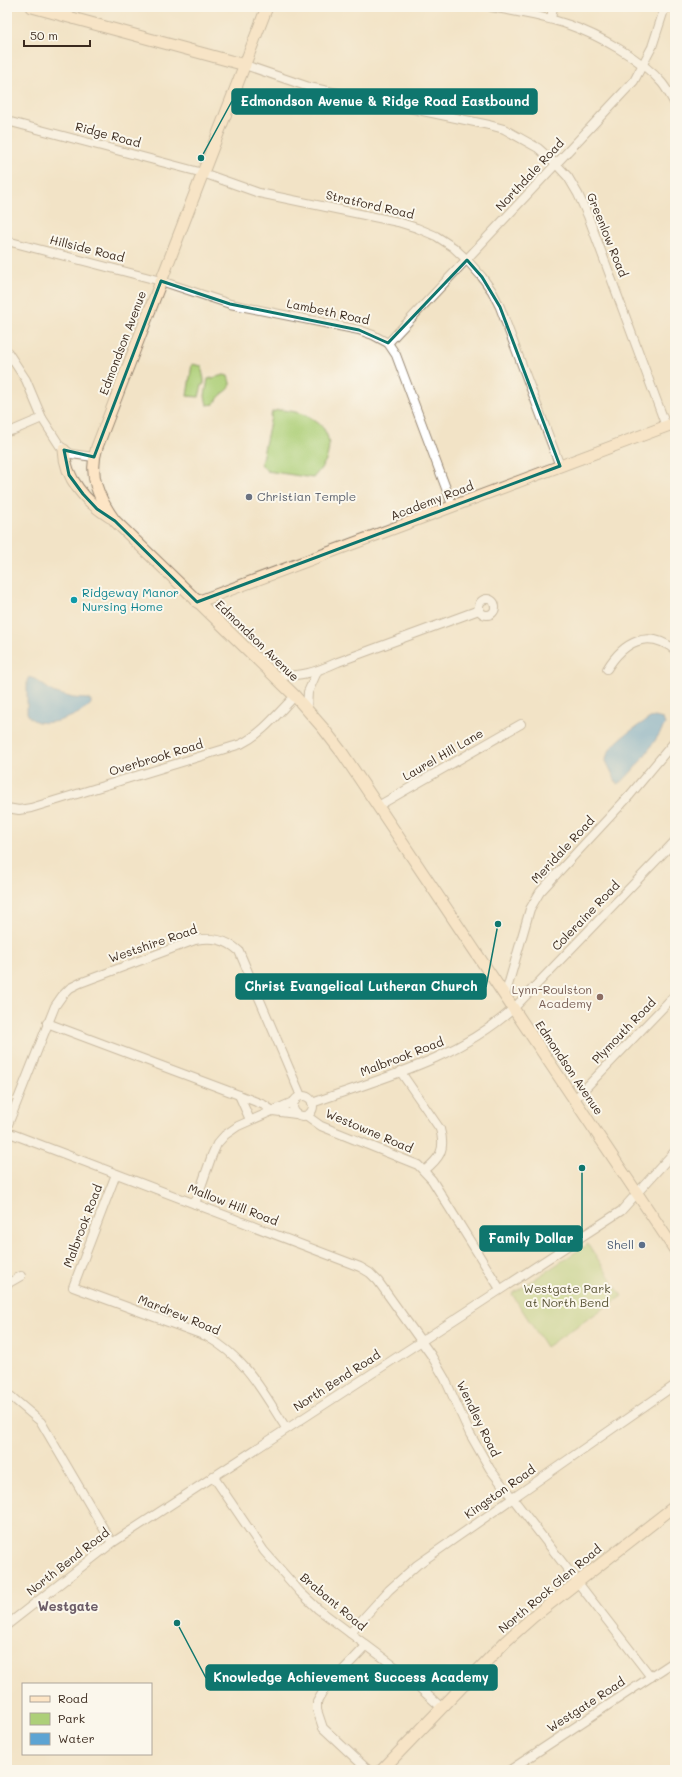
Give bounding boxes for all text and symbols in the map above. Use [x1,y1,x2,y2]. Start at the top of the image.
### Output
scale bar [24,22,90,48]
text: 50 m [30,27,58,43]
callout: Edmondson Avenue & Ridge Road Eastbound [232,89,537,114]
text: Edmondson Avenue & Ridge Road Eastbound [241,92,529,109]
street label: Ridge Road [74,118,143,151]
street label: Northdale Road [492,134,567,214]
street label: Stratford Road [325,186,416,222]
street label: Greenlow Road [584,190,632,280]
street label: Hillside Road [48,231,127,265]
street label: Edmondson Avenue [95,288,149,397]
street label: Lambeth Road [285,294,371,328]
street label: Academy Road [388,477,476,523]
place label: Christian Temple [257,488,356,504]
marker: Christian Temple [244,492,254,502]
place label: Ridgeway Manor Nursing Home [82,584,179,614]
marker: Ridgeway Manor Nursing Home [69,595,79,605]
street label: Edmondson Avenue [212,596,303,684]
street label: Laurel Hill Lane [399,725,486,784]
street label: Overbrook Road [107,735,205,779]
street label: Meridale Road [527,812,598,886]
street label: Coleraine Road [548,877,623,954]
street label: Westshire Road [106,920,199,966]
callout: Christ Evangelical Lutheran Church [236,974,486,999]
text: Christ Evangelical Lutheran Church [244,977,478,994]
place label: Lynn-Roulston Academy [512,981,592,1011]
marker: Lynn-Roulston Academy [595,992,605,1002]
street label: Plymouth Road [588,994,659,1067]
street label: Edmondson Avenue [532,1017,607,1118]
street label: Malbrook Road [358,1033,446,1079]
street label: Westowne Road [323,1104,416,1156]
street label: Mallow Hill Road [186,1180,281,1229]
street label: Malbrook Road [59,1181,105,1270]
callout: Family Dollar [480,1226,582,1251]
text: Family Dollar [488,1229,574,1247]
place label: Shell [607,1236,634,1252]
marker: Shell [637,1240,647,1250]
park label: Westgate Park at North Bend [523,1280,611,1310]
street label: Mardrew Road [136,1290,223,1338]
street label: North Bend Road [290,1346,383,1414]
street label: Wendley Road [454,1378,504,1460]
street label: Kingston Road [461,1461,538,1522]
street label: North Bend Road [23,1524,112,1599]
street label: North Rock Glen Road [495,1540,604,1636]
street label: Brabant Road [297,1569,370,1634]
district label: Westgate [38,1597,98,1614]
callout: Knowledge Achievement Success Academy [206,1665,497,1690]
text: Knowledge Achievement Success Academy [213,1668,489,1686]
street label: Westgate Road [543,1673,628,1735]
legend [22,1683,152,1755]
text: Road [58,1690,88,1706]
text: Park [58,1710,85,1726]
text: Water [58,1730,95,1746]

